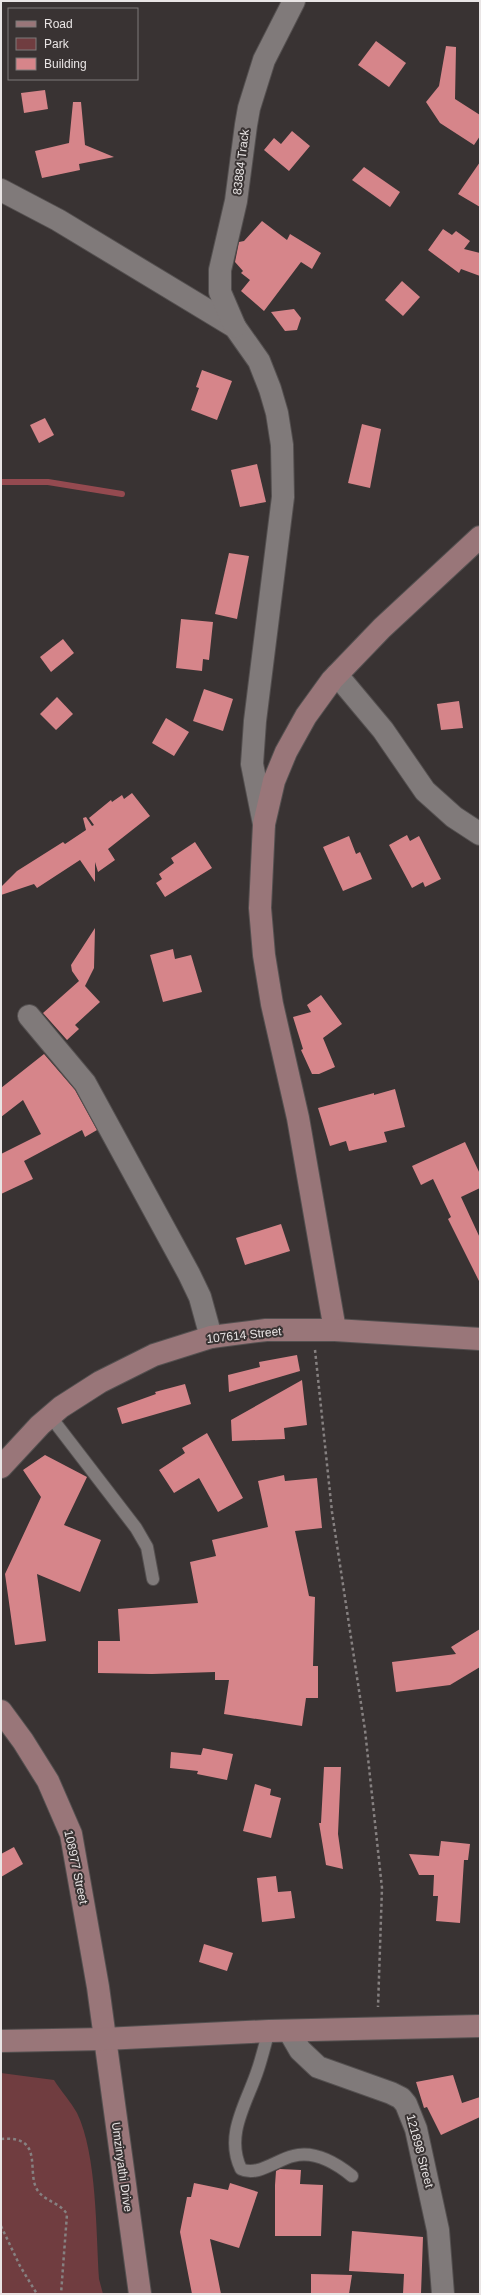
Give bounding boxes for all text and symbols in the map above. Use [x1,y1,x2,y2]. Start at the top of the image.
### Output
legend [8,8,138,80]
text: Road [44,17,73,31]
text: Park [44,37,70,51]
text: Building [44,57,87,71]
street label: 83884 Track [230,127,252,196]
street label: 107614 Street [206,1324,283,1346]
street label: 108977 Street [61,1829,91,1906]
street label: 121898 Street [403,2113,437,2190]
street label: Umzinyathi Drive [109,2121,135,2213]

